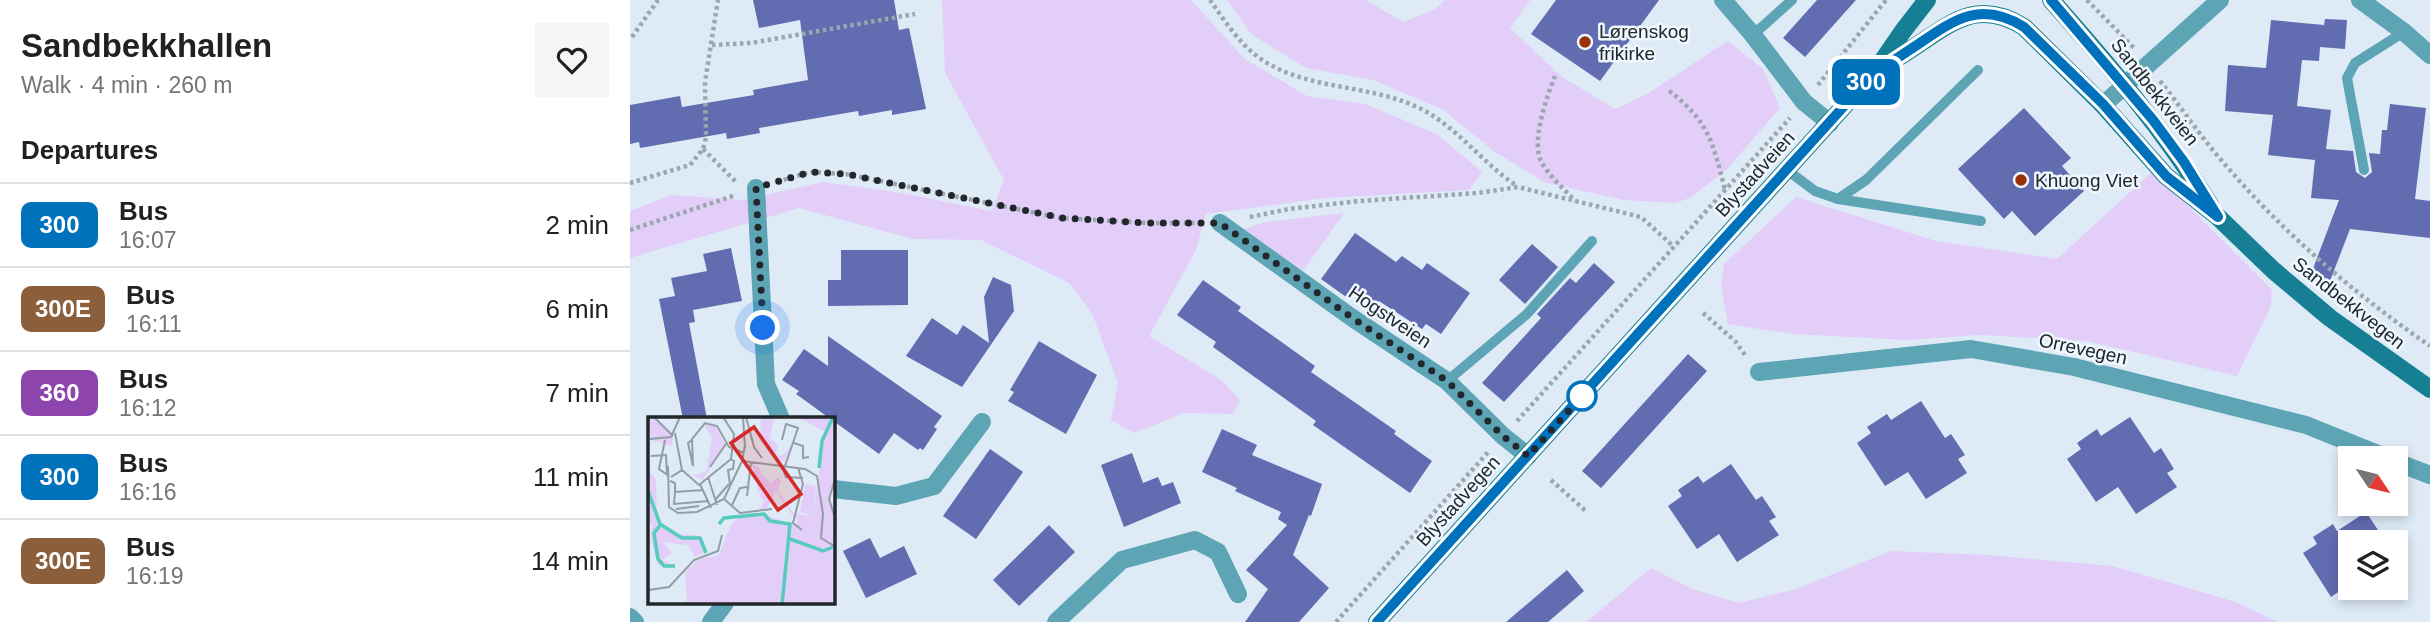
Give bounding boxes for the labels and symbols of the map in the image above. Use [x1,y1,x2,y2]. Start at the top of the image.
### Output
place label: Lørenskog frikirke [1599,21,1689,64]
marker: Lørenskog frikirke [1577,34,1593,50]
street label: Sandbekkveien [2107,34,2203,150]
line badge: 300 [1826,59,1906,105]
street label: Blystadveien [1711,127,1799,221]
place label: Khuong Viet [2035,170,2139,191]
marker: Khuong Viet [2013,172,2029,188]
street label: Sandbekkvegen [2289,253,2409,353]
street label: Hogstveien [1345,282,1435,352]
your location [745,310,780,345]
street label: Orrevegen [2037,329,2129,369]
unlabelled marker [1567,381,1597,411]
inset map [648,417,835,604]
north arrow [2338,446,2408,516]
street label: Blystadvegen [1412,452,1504,550]

